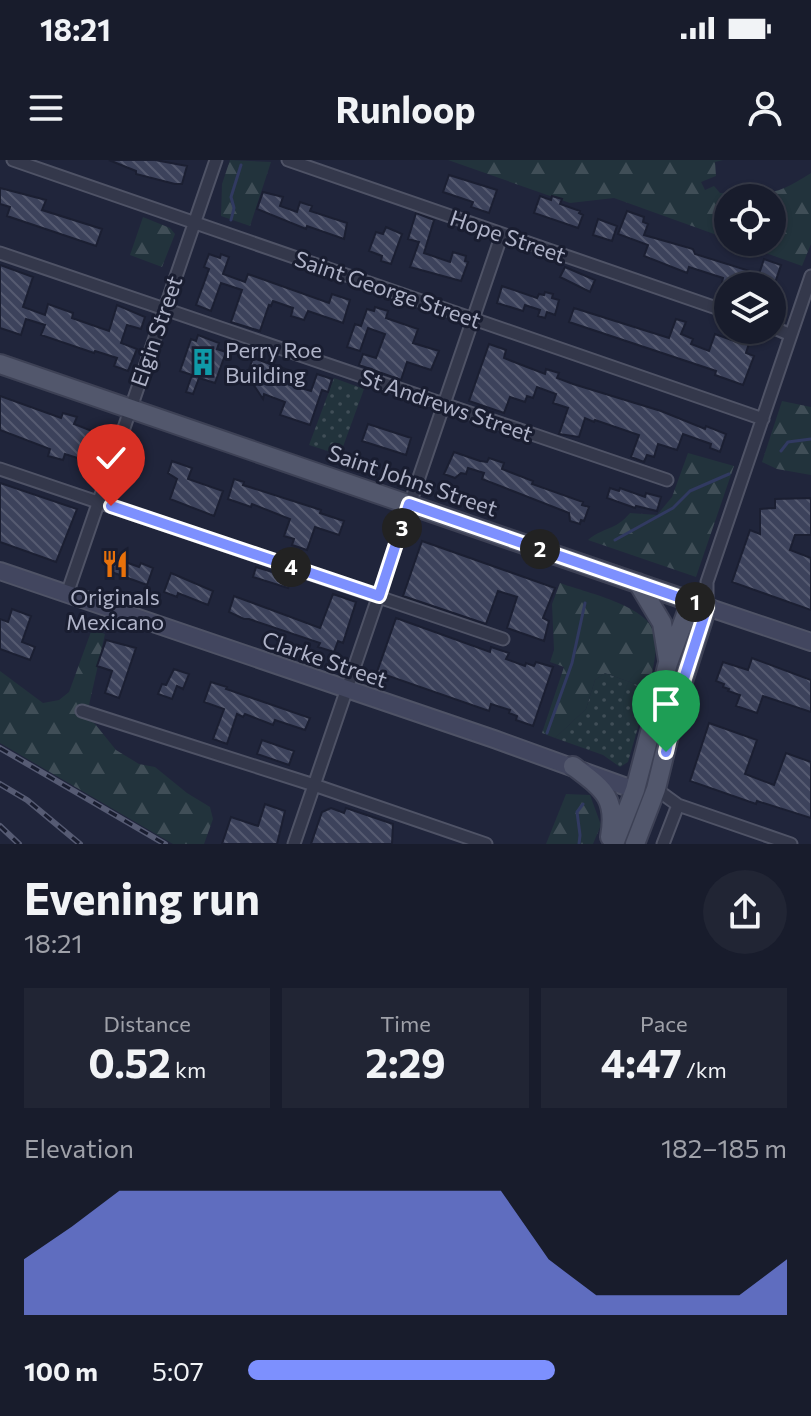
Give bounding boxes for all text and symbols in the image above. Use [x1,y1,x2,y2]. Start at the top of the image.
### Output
text: 18:21 [40,10,111,47]
icon: menu [24,86,68,130]
text: Runloop [336,86,475,130]
icon: person [743,86,787,130]
map controls [714,184,786,344]
button: locate [714,184,786,256]
street label: Hope Street [447,204,569,268]
street label: Saint George Street [291,244,485,334]
street label: Elgin Street [124,272,188,390]
button: layers [714,272,786,344]
place label: Perry Roe Building [225,336,322,388]
building icon: Perry Roe Building [188,347,218,377]
street label: St Andrews Street [357,363,537,447]
pin [77,424,145,506]
icon: check [89,436,133,480]
street label: Saint Johns Street [325,438,501,522]
pin: 3 [382,508,422,548]
text: 3 [396,514,408,541]
pin: 2 [520,529,560,569]
text: 2 [534,535,546,562]
pin: 4 [271,547,311,587]
restaurant icon: Originals Mexicano [100,549,130,579]
text: 4 [284,553,298,580]
pin: 1 [675,582,715,622]
place label: Originals Mexicano [66,583,164,635]
text: 1 [690,588,700,615]
street label: Clarke Street [259,625,391,693]
pin [632,670,700,752]
icon: arrive [644,682,688,726]
text: Evening run [24,870,260,924]
button: share [703,870,787,954]
text: 18:21 [24,927,83,958]
text: Distance [103,1010,191,1037]
text: Time [380,1010,431,1037]
text: Pace [640,1010,688,1037]
text: 0.52 [88,1037,171,1086]
text: 2:29 [365,1037,446,1086]
text: 4:47 [601,1037,682,1086]
text: km [171,1056,206,1083]
text: /km [682,1056,727,1083]
text: Elevation [24,1132,134,1163]
text: 182–185 m [661,1132,787,1163]
text: 100 m [24,1355,98,1386]
text: 5:07 [152,1355,204,1386]

